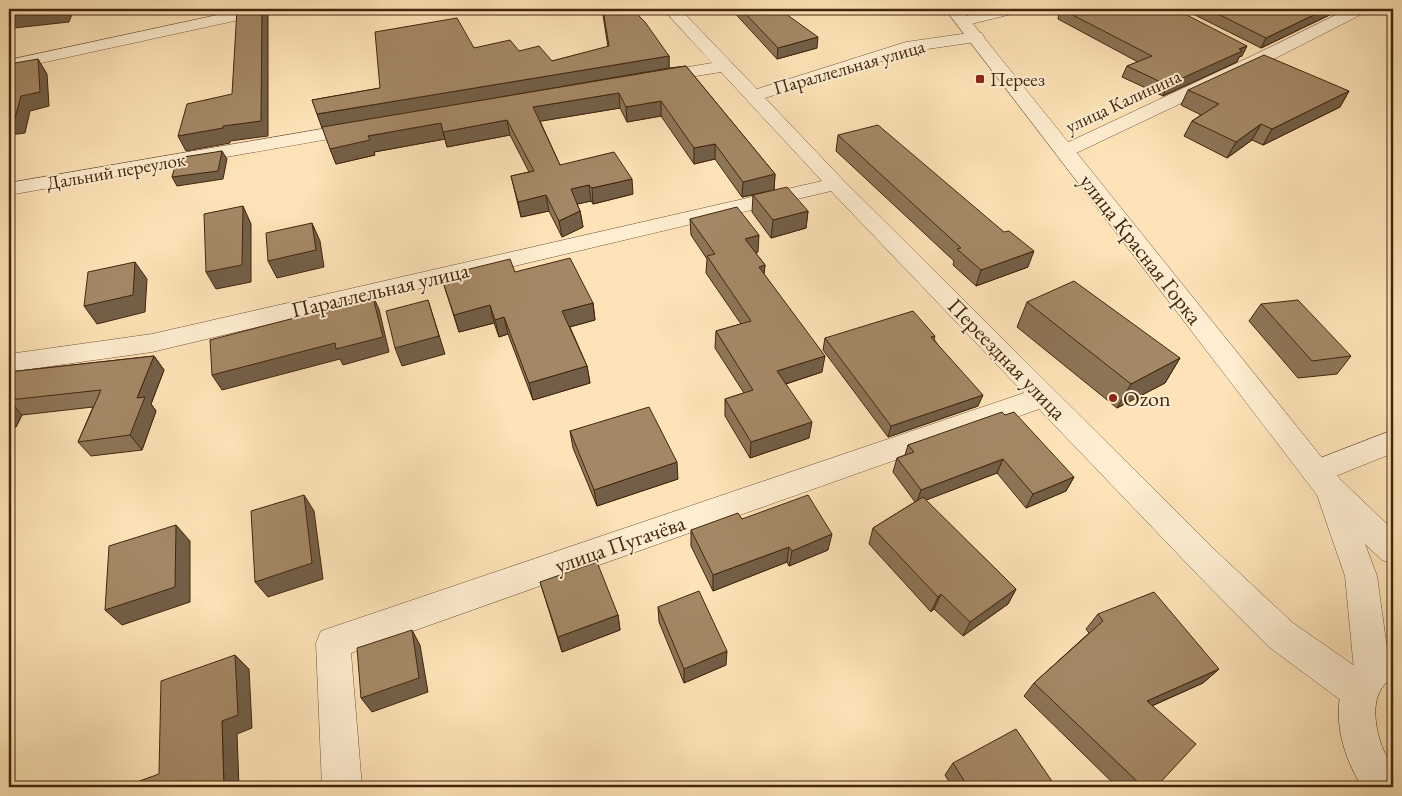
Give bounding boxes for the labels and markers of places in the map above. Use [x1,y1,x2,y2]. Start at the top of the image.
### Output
place label: Переез [990,67,1045,92]
marker: Переез [974,73,986,85]
place label: Ozon [1123,384,1171,413]
marker: Ozon [1107,392,1119,404]

